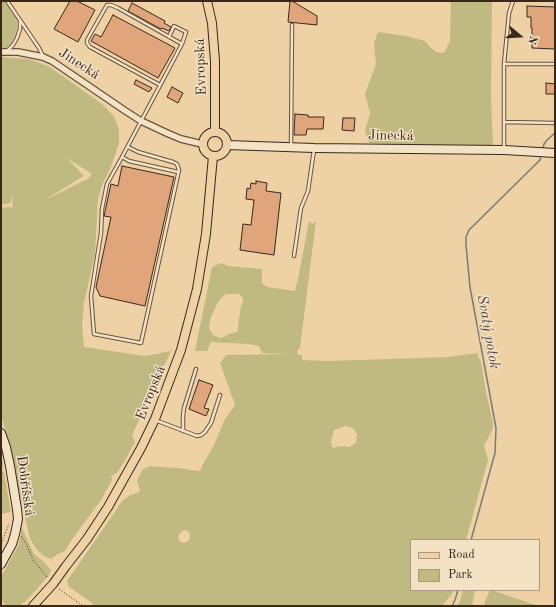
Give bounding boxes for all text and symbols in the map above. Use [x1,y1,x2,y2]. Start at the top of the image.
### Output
north arrow [500,16,540,56]
text: N [525,34,538,46]
street label: Evropská [192,38,210,96]
street label: Jinecká [55,45,103,83]
street label: Jinecká [368,127,414,145]
water label: Svatý potok [473,293,503,371]
street label: Evropská [132,363,170,423]
street label: Dobříšská [12,455,38,517]
legend [410,539,540,591]
text: Road [448,549,475,561]
text: Park [448,569,473,581]

